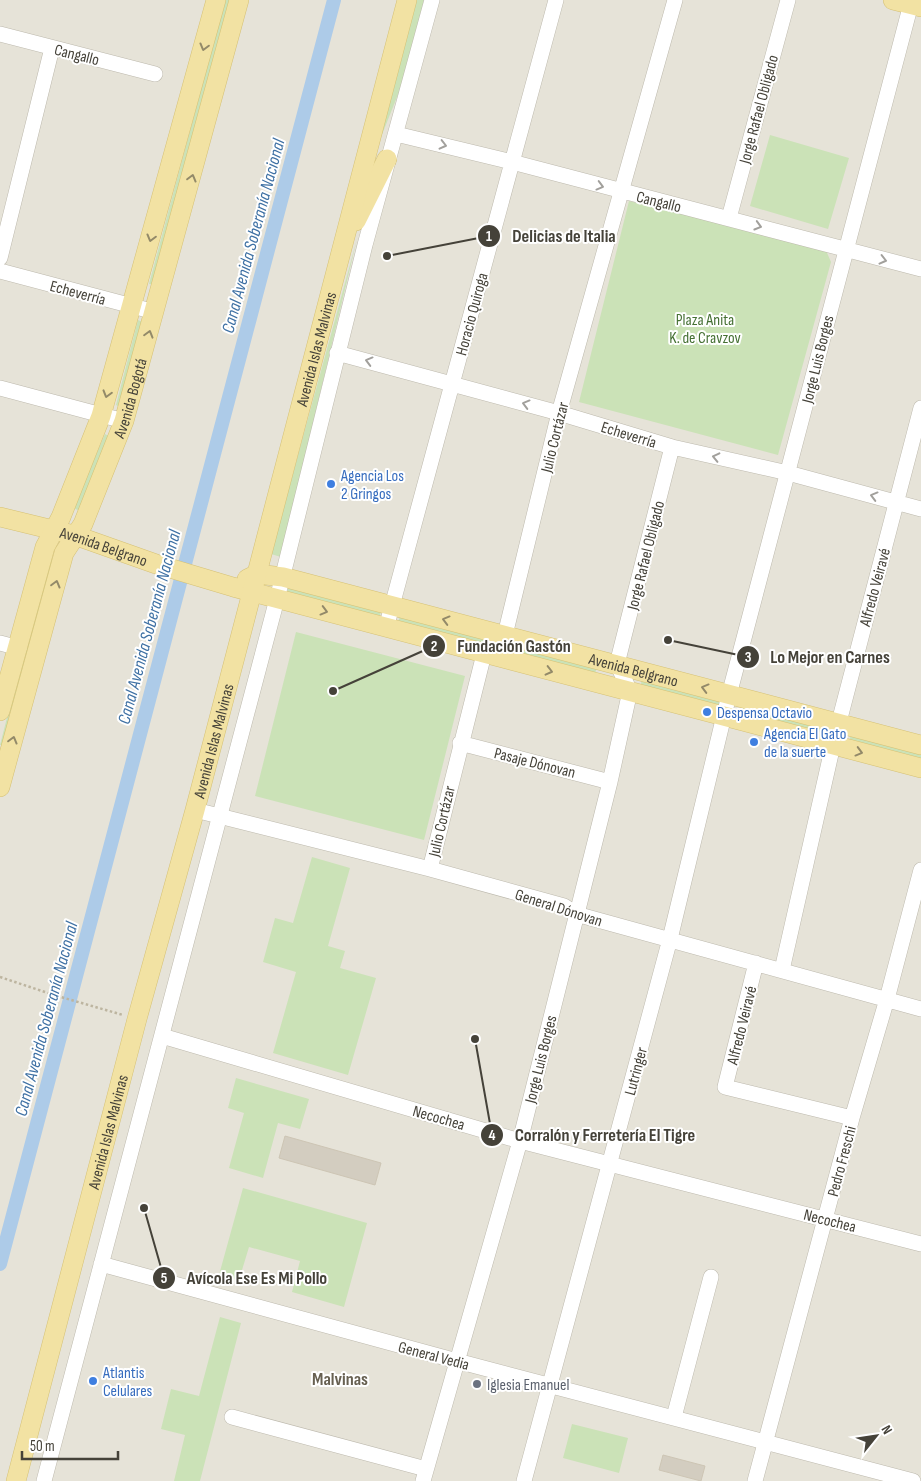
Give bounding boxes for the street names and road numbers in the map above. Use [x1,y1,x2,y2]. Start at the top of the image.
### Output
street label: Cangallo [52,41,101,70]
street label: Jorge Rafael Obligado [736,53,783,167]
street label: Cangallo [634,188,683,217]
street label: Horacio Quiroga [452,271,493,358]
street label: Echeverría [48,277,108,310]
street label: Avenida Islas Malvinas [293,290,341,410]
street label: Jorge Luis Borges [798,313,839,406]
street label: Avenida Bogotá [110,356,152,442]
street label: Julio Cortázar [537,400,573,476]
street label: Echeverría [599,418,659,453]
street label: Jorge Rafael Obligado [623,499,669,613]
street label: Avenida Belgrano [57,524,150,571]
street label: Alfredo Veiravé [856,546,895,630]
street label: Avenida Belgrano [586,650,680,692]
street label: Avenida Islas Malvinas [190,682,239,801]
street label: Pasaje Dónovan [492,744,577,783]
street label: Julio Cortázar [425,784,460,859]
street label: General Dónovan [513,885,605,931]
street label: Alfredo Veiravé [723,984,761,1068]
street label: Jorge Luis Borges [521,1013,562,1106]
street label: Lutringer [621,1045,652,1098]
street label: Avenida Islas Malvinas [85,1073,133,1192]
street label: Necochea [410,1102,467,1135]
street label: Pedro Freschi [824,1124,861,1199]
street label: Necochea [801,1206,858,1237]
street label: General Vedia [396,1338,471,1375]

